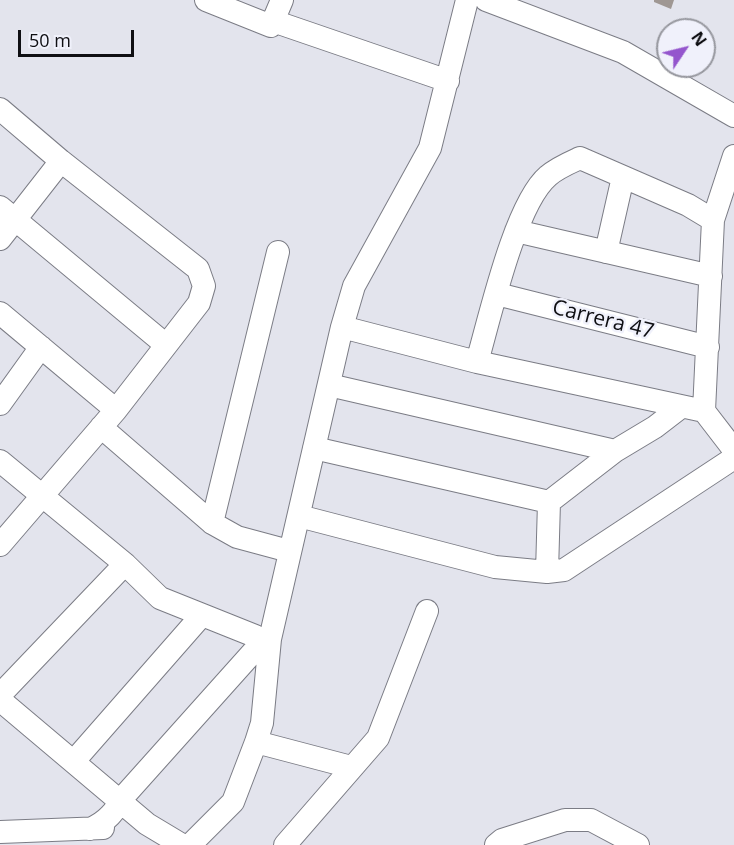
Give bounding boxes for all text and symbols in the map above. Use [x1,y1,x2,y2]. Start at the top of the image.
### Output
scale bar [21,18,136,56]
north arrow [656,18,716,78]
text: N [686,27,712,50]
text: 50 m [29,28,71,52]
street label: Carrera 47 [550,295,656,345]

